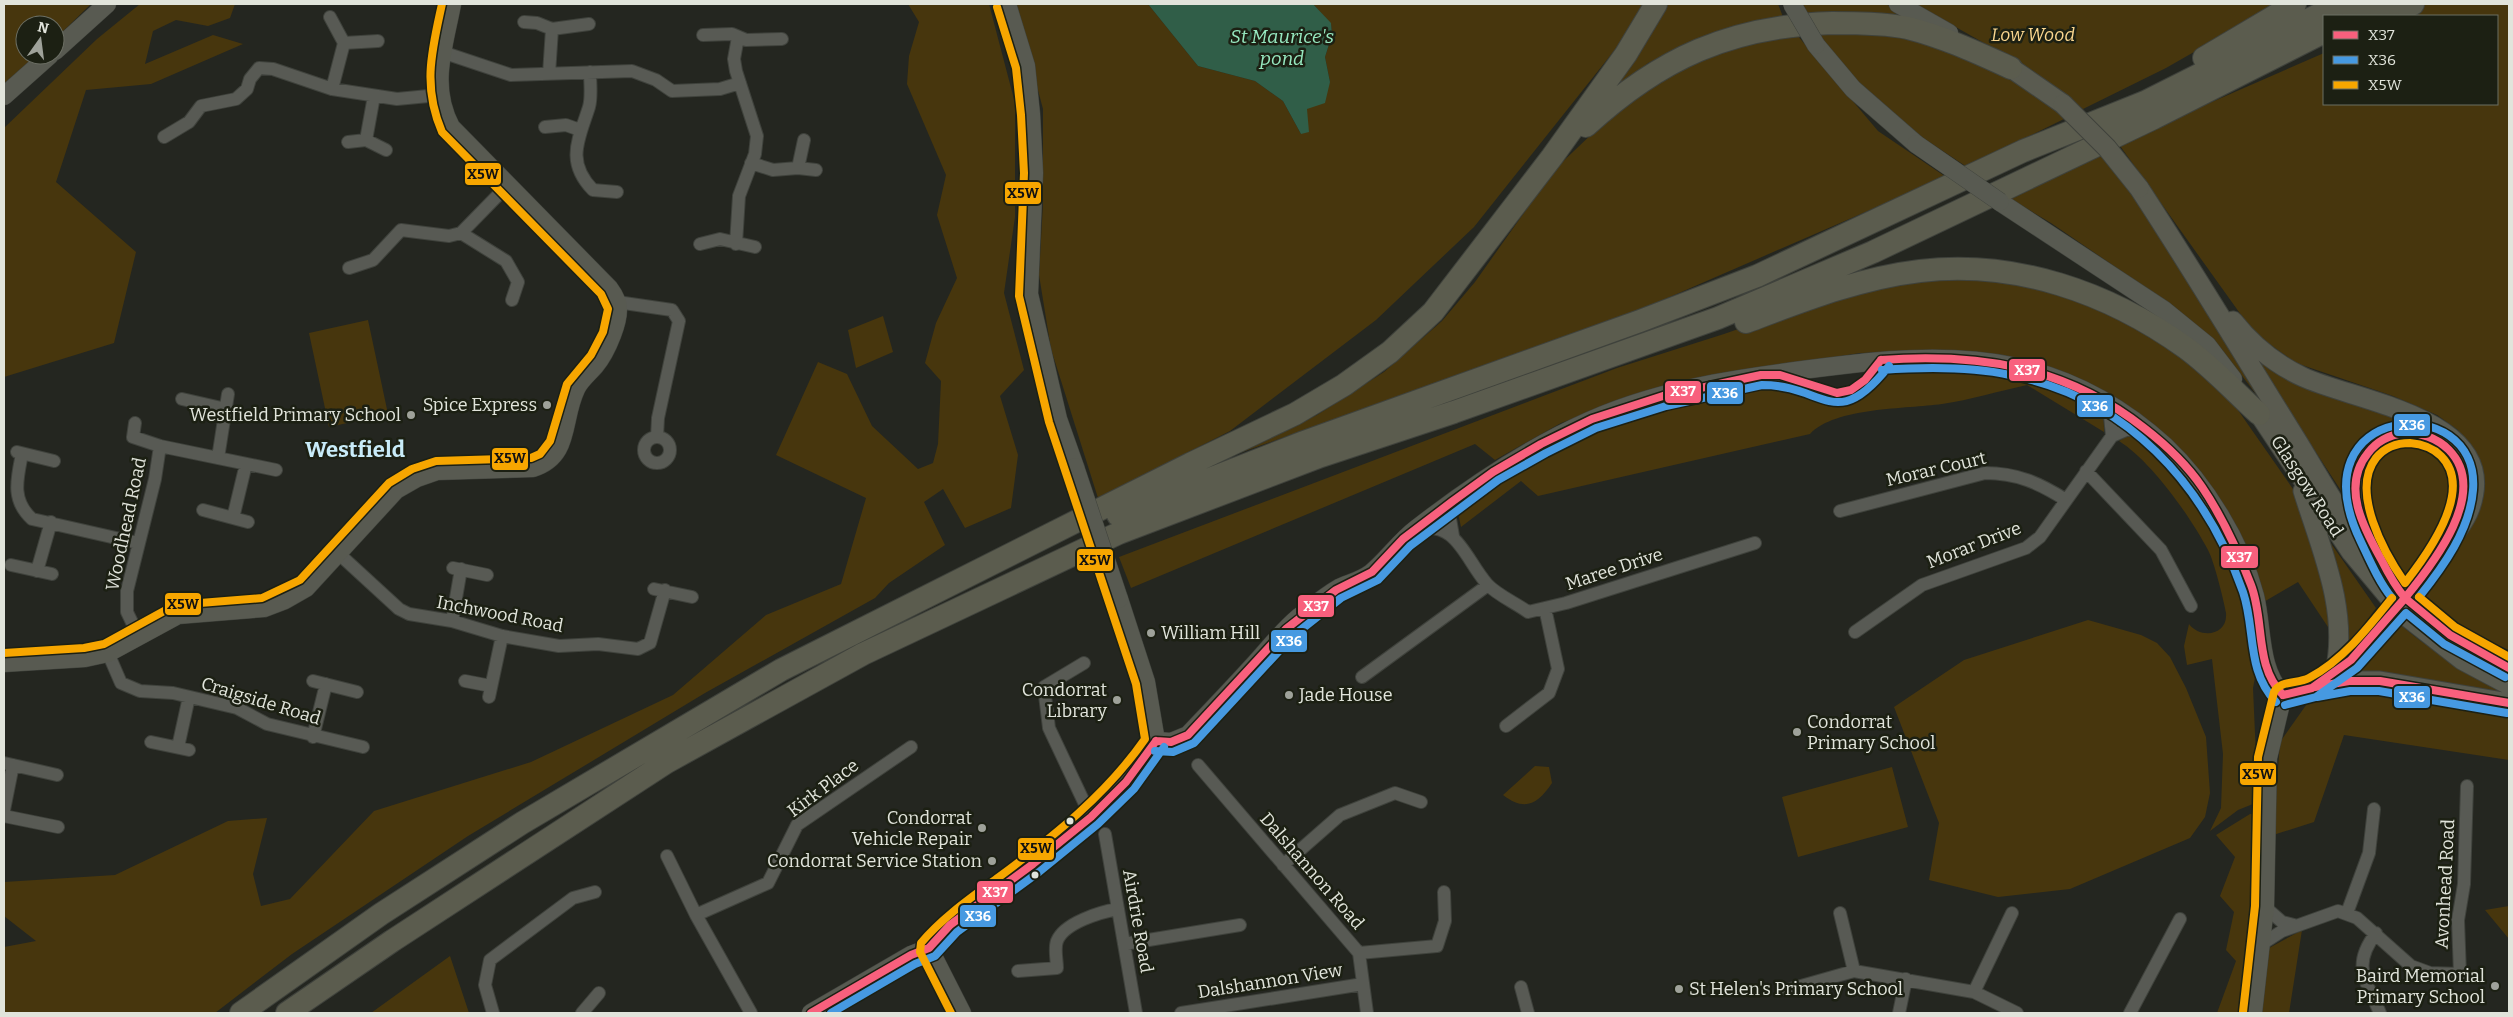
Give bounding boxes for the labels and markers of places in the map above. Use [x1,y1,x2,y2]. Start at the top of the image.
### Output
place label: Spice Express [423,394,537,416]
marker: Spice Express [541,399,553,411]
place label: Westfield Primary School [189,404,401,426]
marker: Westfield Primary School [405,409,417,421]
place label: William Hill [1161,622,1260,644]
marker: William Hill [1145,627,1157,639]
place label: Condorrat Library [1022,679,1107,722]
place label: Jade House [1298,684,1393,706]
marker: Jade House [1283,689,1295,701]
marker: Condorrat Library [1111,694,1123,706]
place label: Condorrat Primary School [1807,711,1936,754]
marker: Condorrat Primary School [1791,726,1803,738]
place label: Condorrat Vehicle Repair [852,807,972,850]
unlabelled marker [1065,816,1075,826]
marker: Condorrat Vehicle Repair [976,822,988,834]
place label: Condorrat Service Station [767,850,983,872]
marker: Condorrat Service Station [986,855,998,867]
unlabelled marker [1030,870,1040,880]
place label: Baird Memorial Primary School [2356,965,2485,1008]
place label: St Helen's Primary School [1689,978,1903,1000]
marker: Baird Memorial Primary School [2489,980,2501,992]
marker: St Helen's Primary School [1673,983,1685,995]

